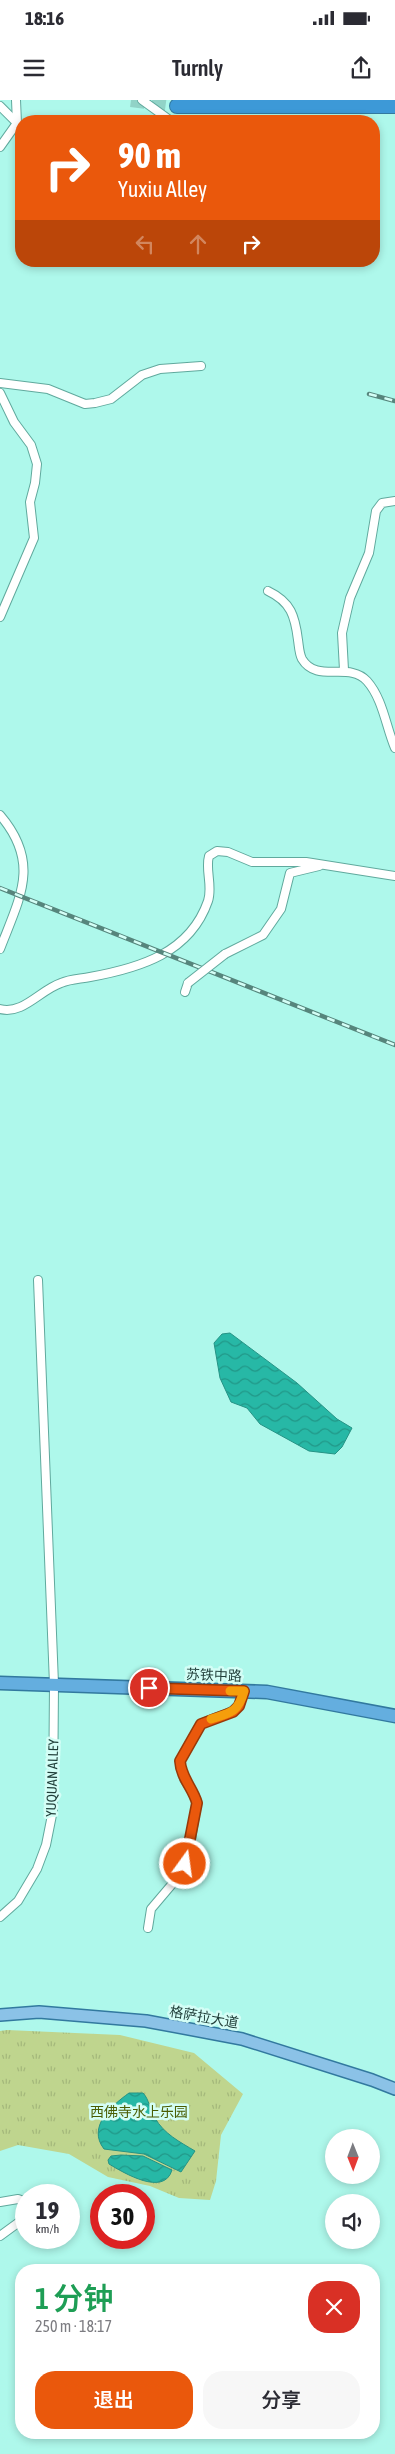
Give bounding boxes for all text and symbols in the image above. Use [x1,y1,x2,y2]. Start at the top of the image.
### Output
text: 18:16 [25,7,64,29]
icon: menu [20,54,48,82]
icon: share [347,54,375,82]
text: Turnly [172,55,223,81]
icon: right [35,135,100,200]
text: 90 m [118,135,181,175]
text: Yuxiu Alley [118,176,207,202]
icon: left [131,230,159,258]
icon: ahead [184,230,212,258]
icon: right [237,230,265,258]
street label: 苏铁中路 [186,1666,242,1684]
pin [128,1667,170,1709]
icon: arrive [135,1674,163,1702]
street label: YUQUAN ALLEY [43,1738,61,1817]
position arrow [158,1837,210,1889]
street label: 格萨拉大道 [168,2003,240,2031]
park label: 西佛寺水上乐园 [90,2104,188,2120]
north arrow [325,2129,380,2184]
map controls [325,2129,380,2249]
speed limit sign: 30 [90,2184,155,2249]
button: sound [325,2194,380,2249]
text: 19 [36,2196,59,2224]
text: km/h [36,2222,59,2236]
text: 1 分钟 [35,2281,113,2315]
button: close [308,2281,360,2333]
text: 250 m · 18:17 [35,2317,112,2335]
button: 退出 [35,2371,193,2429]
button: 分享 [203,2371,360,2429]

